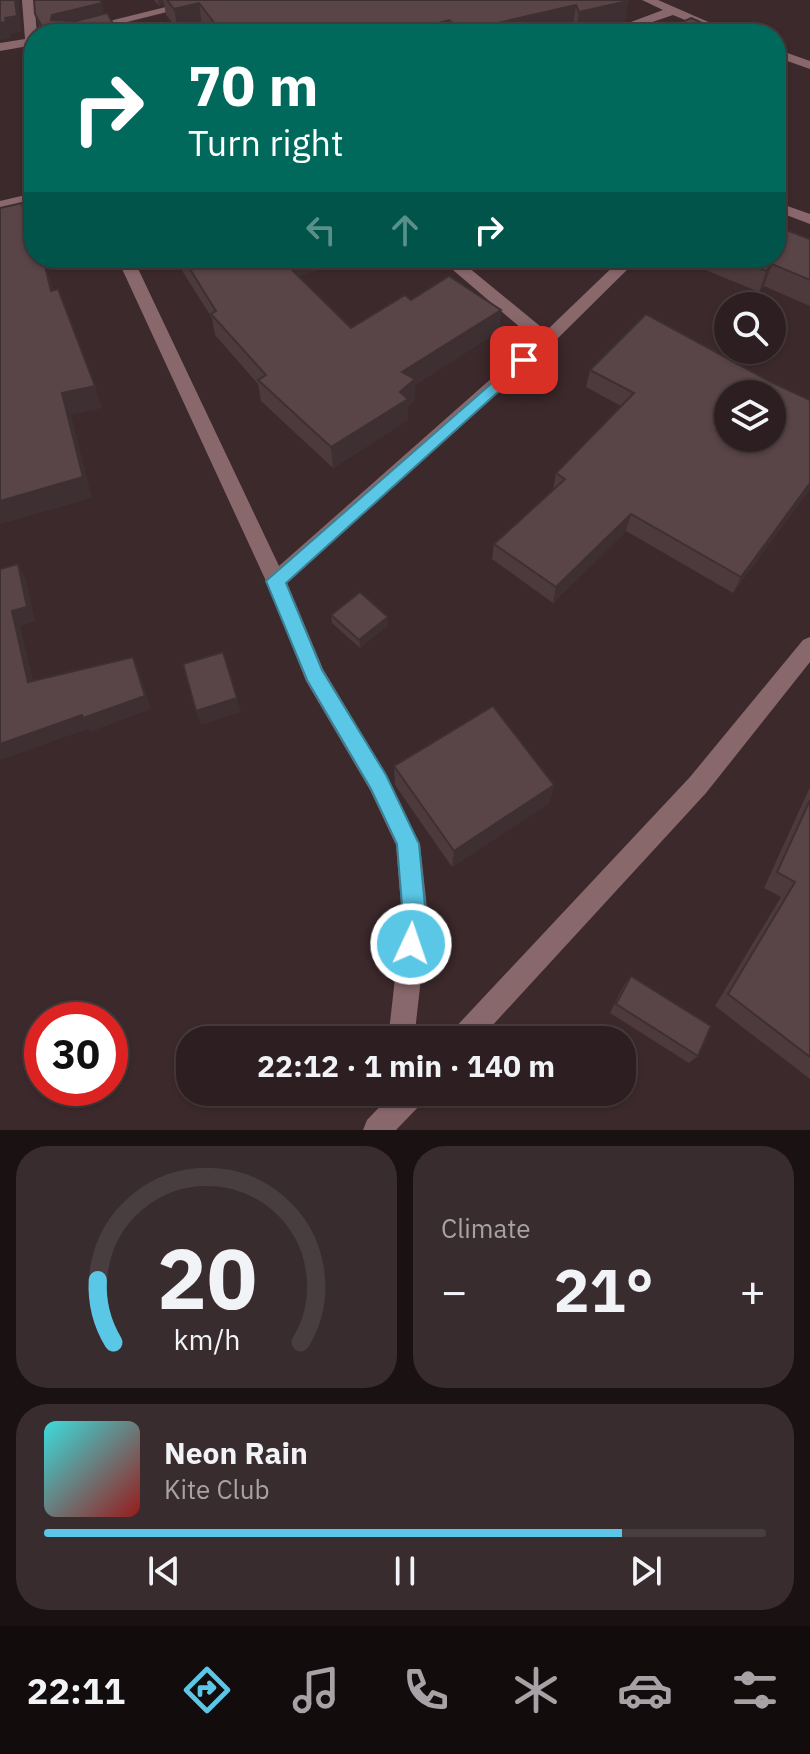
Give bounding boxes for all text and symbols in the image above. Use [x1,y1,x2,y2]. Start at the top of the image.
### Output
text: 70 m [188,49,318,121]
icon: right [56,56,160,160]
text: Turn right [188,119,344,166]
icon: left [299,208,343,252]
icon: ahead [383,208,427,252]
icon: right [467,208,511,252]
map controls [714,292,786,452]
button: search [714,292,786,364]
pin [490,326,558,394]
icon: arrive [502,338,546,382]
button: layers [714,380,786,452]
position arrow [369,902,453,986]
speed limit sign: 30 [24,1002,128,1106]
text: 22:12 · 1 min · 140 m [257,1046,555,1085]
text: Climate [441,1211,531,1245]
text: 20 [157,1224,256,1332]
text: 21° [553,1250,654,1329]
text: − [441,1262,467,1319]
text: + [740,1262,766,1319]
text: km/h [173,1321,240,1358]
text: Neon Rain [164,1433,308,1472]
text: Kite Club [164,1472,269,1506]
icon: previous [142,1549,186,1593]
icon: pause [383,1549,427,1593]
icon: next [624,1549,668,1593]
icon: directions [179,1662,235,1718]
icon: music [288,1662,344,1718]
icon: phone [398,1662,454,1718]
icon: climate [508,1662,564,1718]
icon: car [617,1662,673,1718]
icon: filters [727,1662,783,1718]
text: 22:11 [27,1667,125,1714]

